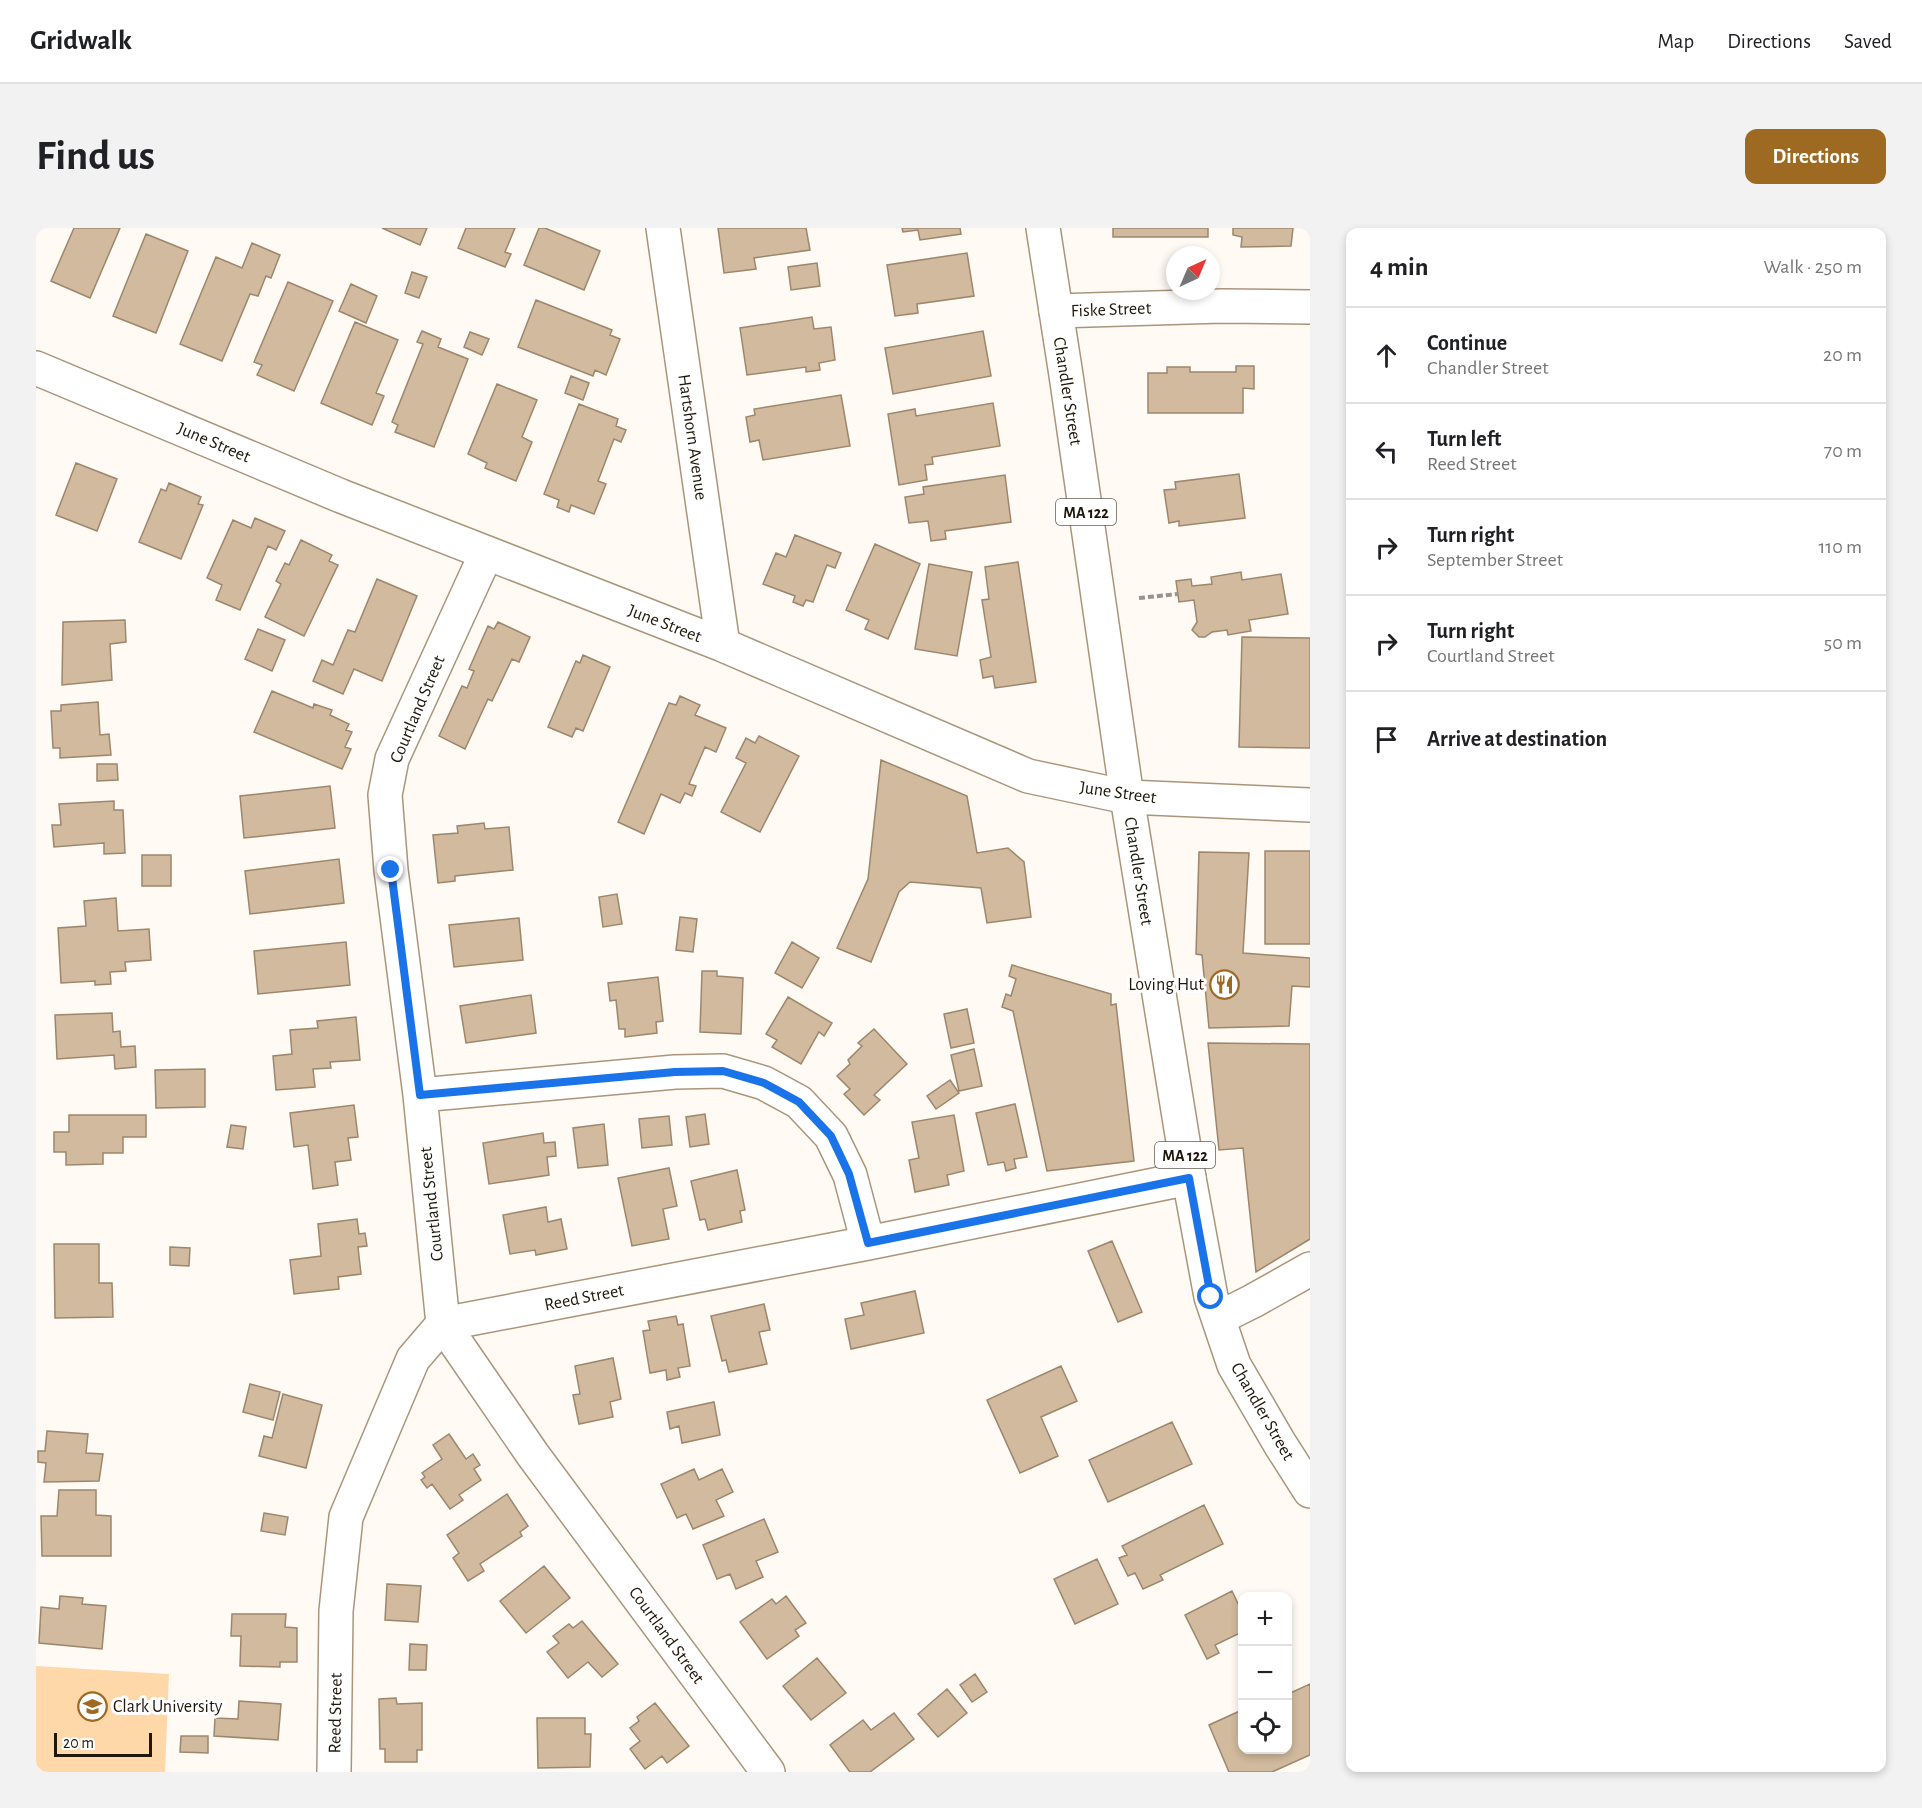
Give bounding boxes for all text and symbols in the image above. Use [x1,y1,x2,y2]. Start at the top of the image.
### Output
text: Gridwalk [30,27,132,55]
text: Map [1658,31,1694,52]
text: Directions [1727,31,1811,52]
text: Saved [1844,31,1892,52]
button: Directions [1745,129,1886,184]
text: Find us [36,135,155,177]
north arrow [1166,246,1220,300]
text: 4 min [1370,254,1429,280]
text: Walk · 250 m [1763,257,1862,277]
street label: Fiske Street [1071,300,1152,320]
text: Continue [1427,332,1507,354]
street label: Chandler Street [1050,336,1084,447]
icon: ahead [1370,339,1403,372]
text: 20 m [1823,345,1862,365]
text: Chandler Street [1427,358,1549,378]
street label: Hartshorn Avenue [674,373,710,501]
street label: June Street [175,420,253,466]
text: Turn left [1427,428,1501,450]
icon: left [1370,435,1403,468]
text: 70 m [1824,441,1862,461]
text: Reed Street [1427,454,1517,474]
road number: MA 122 [1056,499,1116,525]
text: Turn right [1427,524,1514,546]
icon: right [1370,531,1403,564]
text: 110 m [1818,537,1862,557]
text: September Street [1427,550,1563,570]
street label: June Street [625,602,704,646]
text: Turn right [1427,620,1514,642]
icon: right [1370,627,1403,660]
text: 50 m [1824,633,1862,653]
text: Courtland Street [1427,646,1555,666]
street label: Courtland Street [387,653,449,766]
icon: arrive [1370,723,1403,756]
text: Arrive at destination [1427,728,1607,750]
street label: June Street [1078,779,1158,807]
street label: Chandler Street [1121,816,1155,927]
route end [377,856,403,882]
restaurant icon: Loving Hut [1209,968,1241,1000]
place label: Loving Hut [1128,976,1204,994]
road number: MA 122 [1155,1142,1215,1168]
street label: Courtland Street [417,1146,447,1262]
street label: Reed Street [543,1281,626,1315]
route start [1197,1283,1223,1309]
street label: Chandler Street [1227,1360,1297,1464]
street label: Courtland Street [625,1584,707,1688]
map controls [1238,1592,1292,1754]
button: + [1238,1592,1292,1646]
button: − [1238,1646,1292,1700]
street label: Reed Street [326,1672,346,1753]
school or university icon: Clark University [76,1690,108,1722]
place label: Clark University [113,1698,223,1716]
button: locate [1238,1700,1292,1754]
scale bar [54,1730,152,1758]
text: 20 m [63,1735,94,1751]

